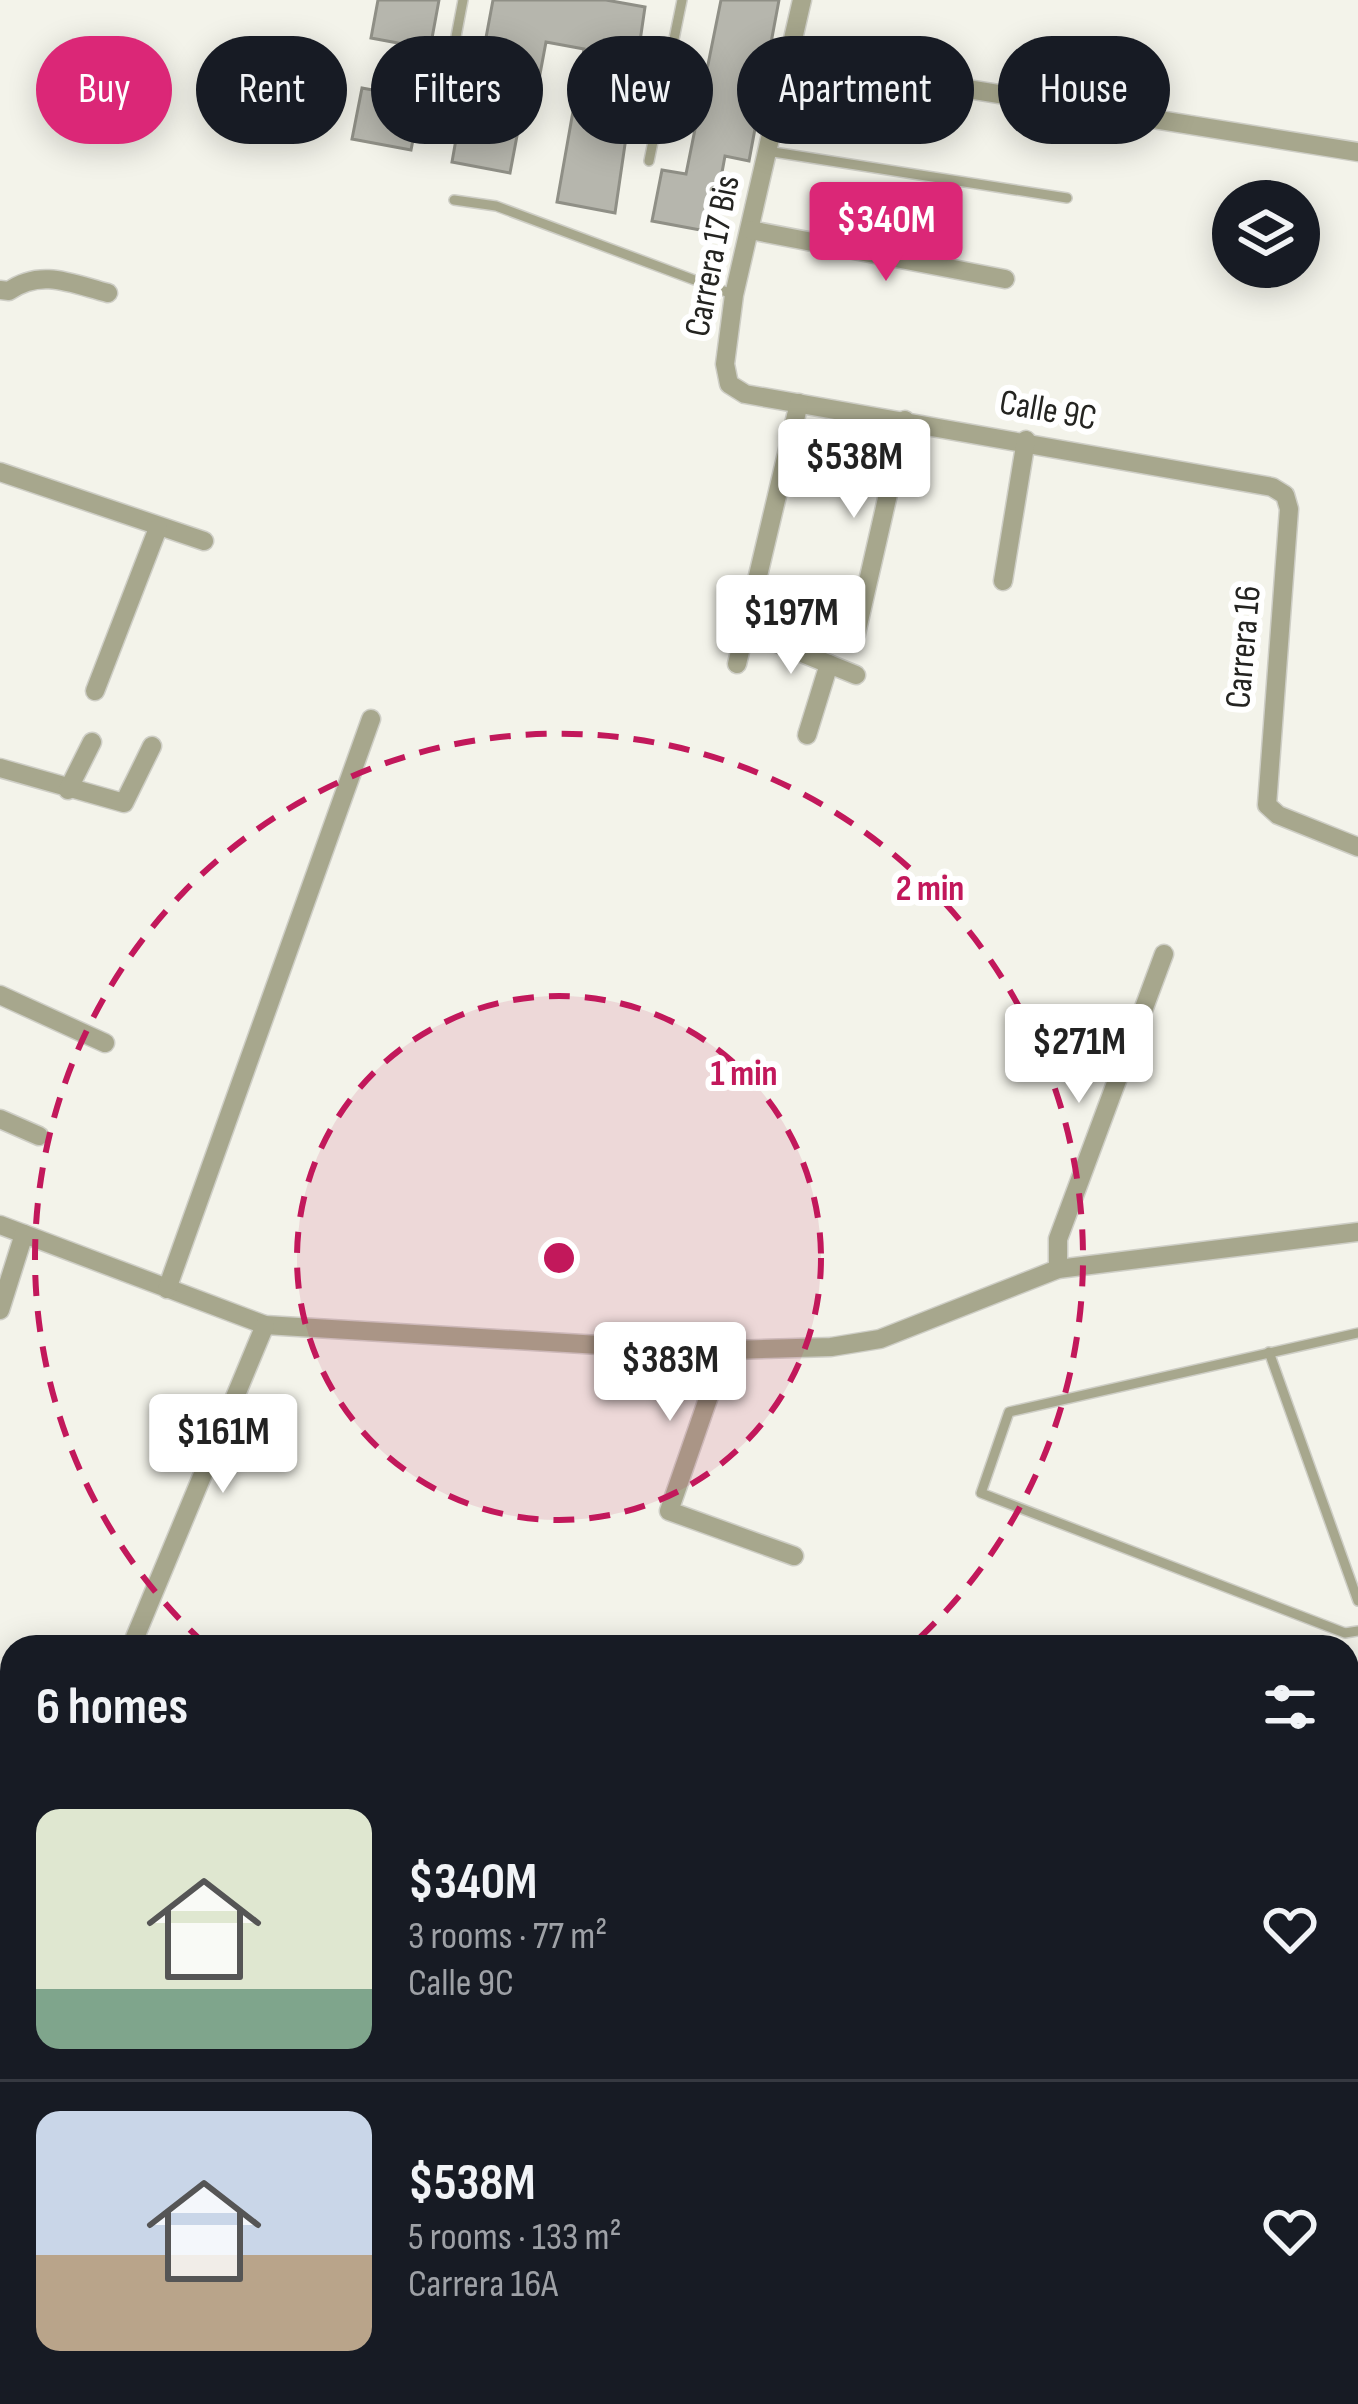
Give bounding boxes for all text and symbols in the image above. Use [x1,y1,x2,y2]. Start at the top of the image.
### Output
chip: Buy [36,36,172,144]
chip: Rent [196,36,347,144]
chip: Filters [371,36,543,144]
chip: New [567,36,713,144]
chip: Apartment [737,36,974,144]
chip: House [998,36,1170,144]
street label: Carrera 17 Bis [676,172,750,340]
map controls [1212,180,1320,288]
button: layers [1212,180,1320,288]
pin: $340M [802,182,970,284]
text: $340M [837,197,935,244]
street label: Calle 9C [996,381,1100,441]
pin: $538M [770,419,938,521]
text: $538M [805,434,903,481]
pin: $197M [707,575,875,677]
street label: Carrera 16 [1217,584,1271,710]
text: $197M [743,590,839,637]
text: 2 min [896,868,964,911]
pin: $271M [995,1004,1163,1106]
text: $271M [1032,1019,1126,1066]
text: 1 min [711,1053,777,1096]
centre of rings [538,1237,580,1279]
pin: $383M [586,1322,754,1424]
text: $383M [621,1337,719,1384]
pin: $161M [139,1394,307,1496]
text: $161M [176,1409,270,1456]
icon: filters [1257,1674,1323,1740]
text: 6 homes [36,1677,188,1738]
text: $340M [408,1852,537,1913]
icon: home [132,1857,276,2001]
icon: heart [1257,1896,1323,1962]
text: 3 rooms · 77 m² [408,1913,607,1960]
text: Calle 9C [408,1960,514,2007]
text: $538M [408,2153,536,2214]
icon: home [132,2159,276,2303]
icon: heart [1257,2198,1323,2264]
text: 5 rooms · 133 m² [408,2214,622,2261]
text: Carrera 16A [408,2261,558,2308]

